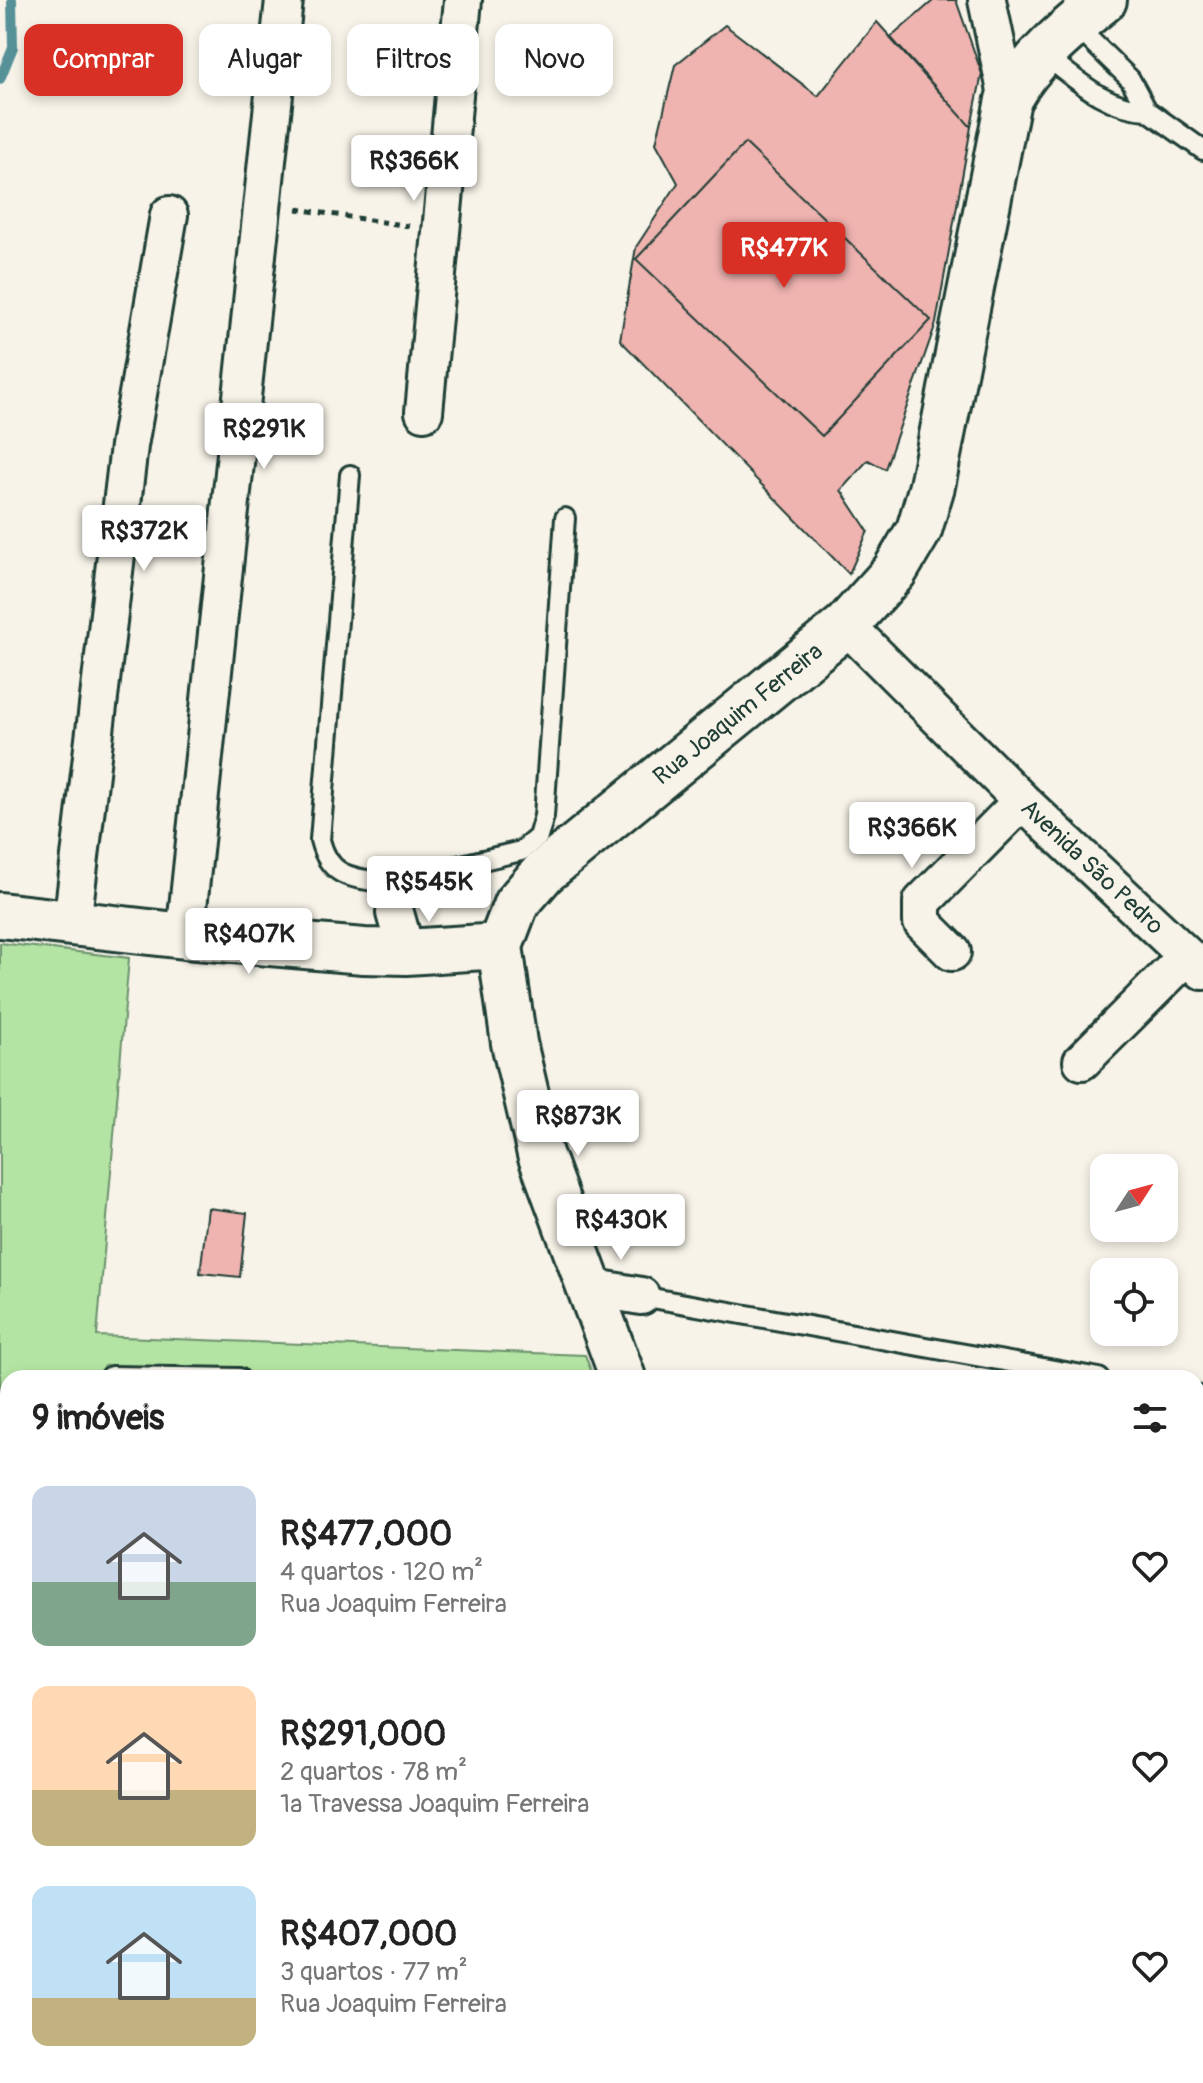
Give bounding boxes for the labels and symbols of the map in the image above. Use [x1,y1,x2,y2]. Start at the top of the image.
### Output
pin: R$366K [349,135,479,203]
pin: R$477K [719,222,849,290]
pin: R$291K [199,403,329,471]
pin: R$372K [79,505,209,573]
street label: Rua Joaquim Ferreira [647,637,829,791]
street label: Avenida São Pedro [1015,793,1169,941]
pin: R$366K [847,802,977,870]
pin: R$545K [364,856,494,924]
pin: R$407K [184,908,314,976]
pin: R$873K [513,1090,643,1158]
north arrow [1090,1154,1178,1242]
pin: R$430K [556,1194,686,1262]

